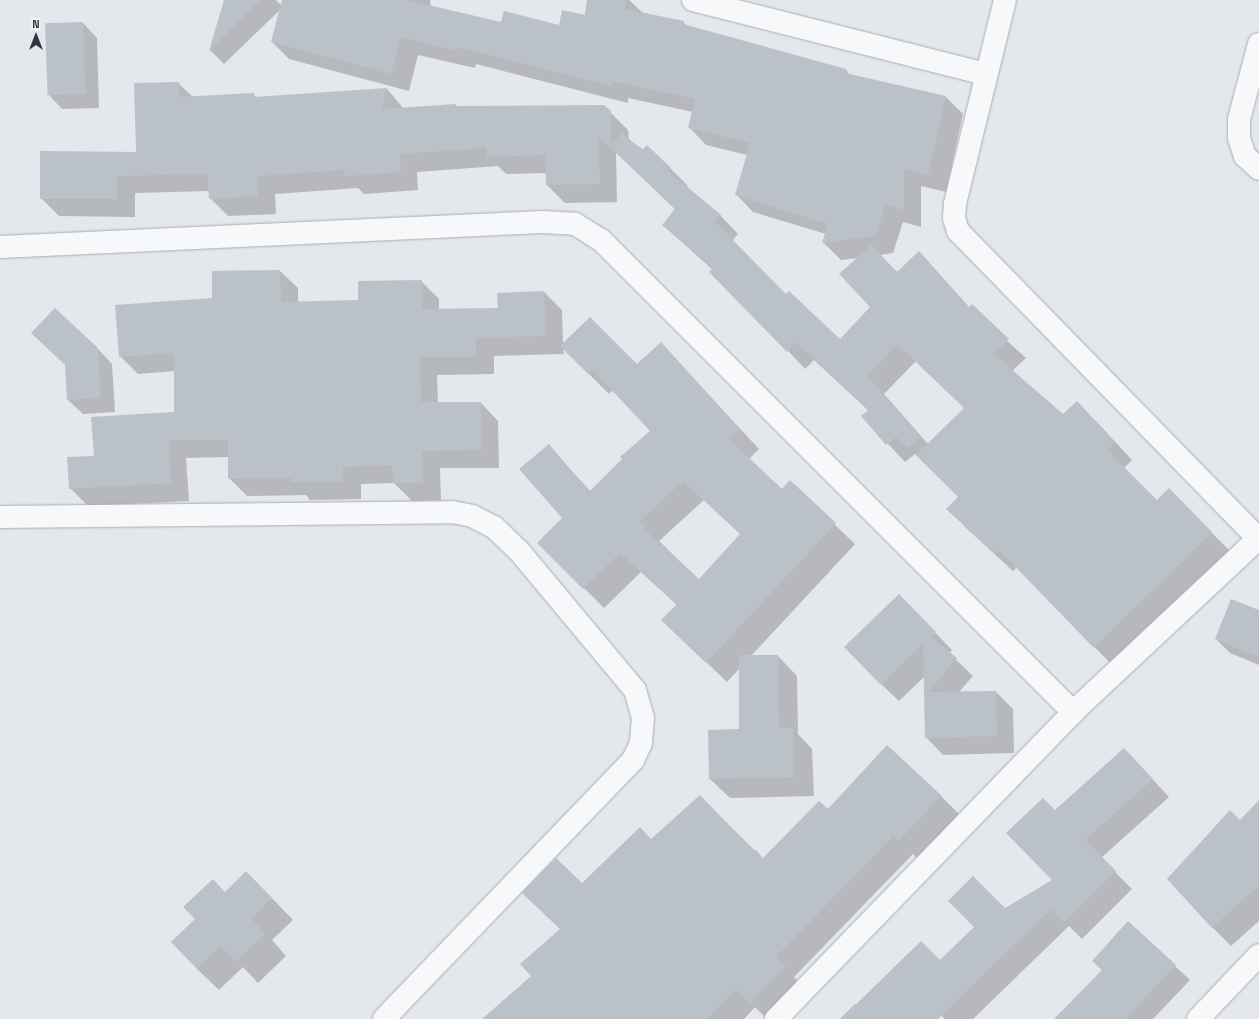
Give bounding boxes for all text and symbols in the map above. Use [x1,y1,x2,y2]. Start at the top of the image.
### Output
north arrow [16,16,56,56]
text: N [32,17,40,31]

